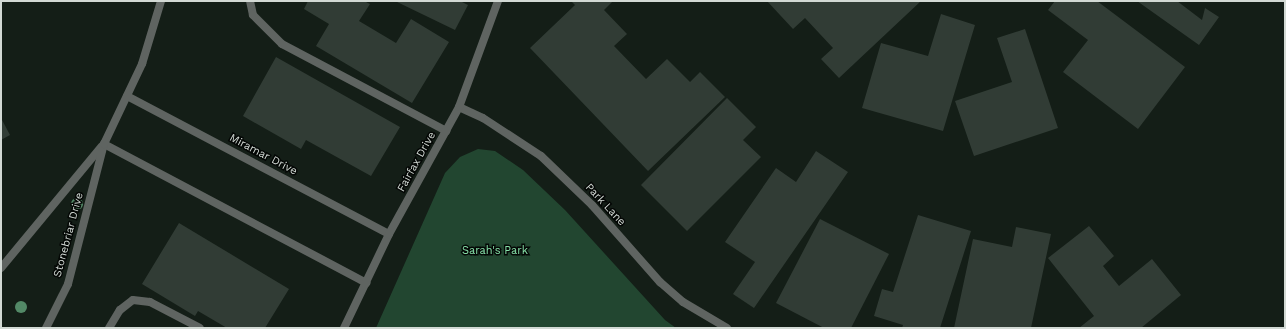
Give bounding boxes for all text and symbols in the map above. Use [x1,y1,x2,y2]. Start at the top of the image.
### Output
street label: Fairfax Drive [395,130,439,194]
street label: Miramar Drive [227,132,299,178]
street label: Park Lane [582,181,628,229]
street label: Stonebriar Drive [51,191,87,279]
park label: Sarah's Park [462,244,528,258]

